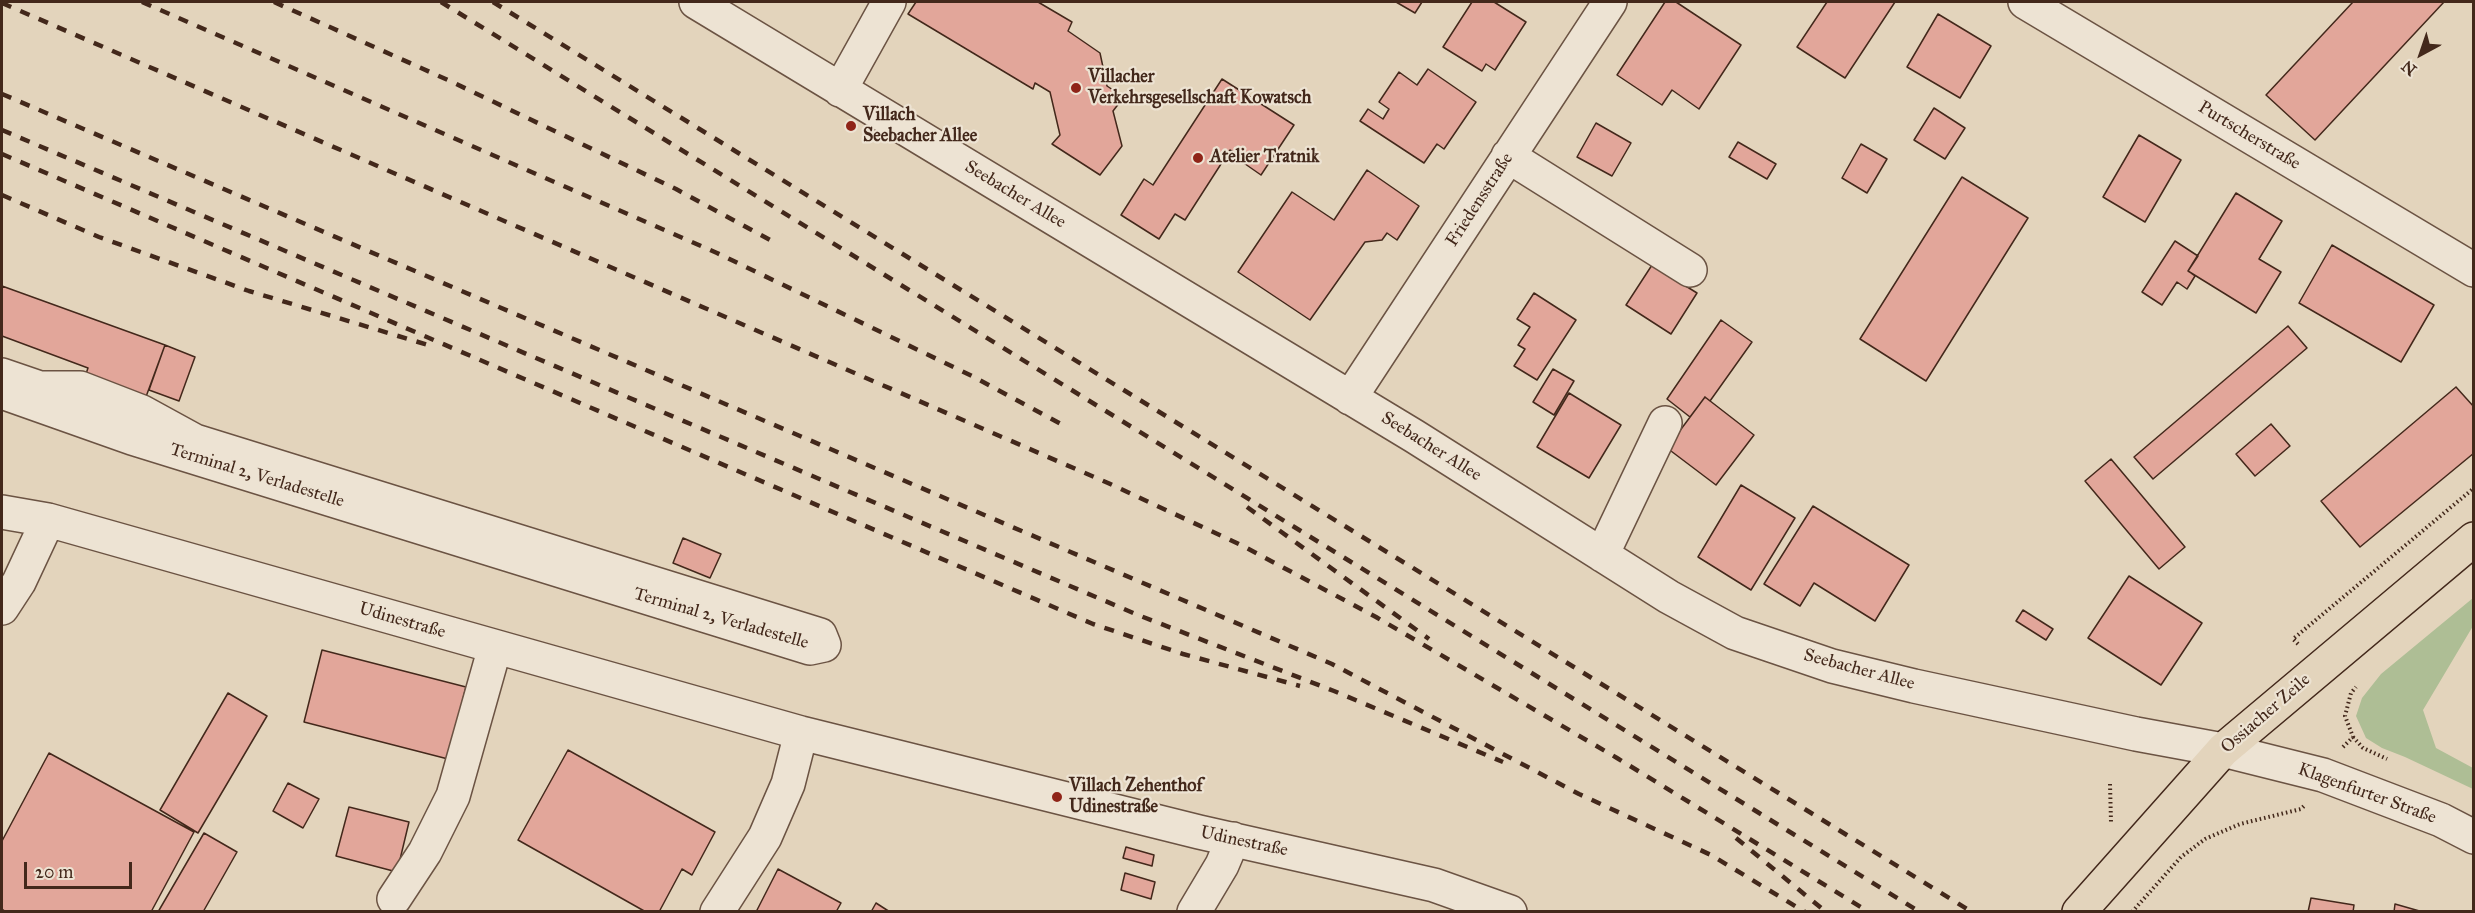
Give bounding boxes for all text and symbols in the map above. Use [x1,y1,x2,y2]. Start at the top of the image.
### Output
north arrow [2391,24,2451,84]
text: N [2398,57,2420,80]
place label: Villacher Verkehrsgesellschaft Kowatsch [1088,67,1312,110]
marker: Villacher Verkehrsgesellschaft Kowatsch [1069,81,1083,95]
street label: Purtscherstraße [2194,97,2304,175]
place label: Villach Seebacher Allee [863,105,977,148]
marker: Villach Seebacher Allee [844,119,858,133]
place label: Atelier Tratnik [1210,147,1319,169]
street label: Friedensstraße [1442,149,1518,251]
marker: Atelier Tratnik [1191,151,1205,165]
street label: Seebacher Allee [961,156,1069,234]
street label: Seebacher Allee [1377,408,1485,486]
street label: Terminal 2, Verladestelle [167,439,347,513]
street label: Terminal 2, Verladestelle [631,584,811,654]
street label: Udinestraße [356,598,448,644]
street label: Seebacher Allee [1801,645,1917,695]
street label: Ossiacher Zeile [2217,669,2315,759]
street label: Klagenfurter Straße [2295,759,2439,829]
place label: Villach Zehenthof Udinestraße [1069,776,1203,818]
marker: Villach Zehenthof Udinestraße [1050,790,1064,804]
street label: Udinestraße [1198,822,1290,862]
scale bar [27,850,135,888]
text: 20 m [35,861,73,883]

